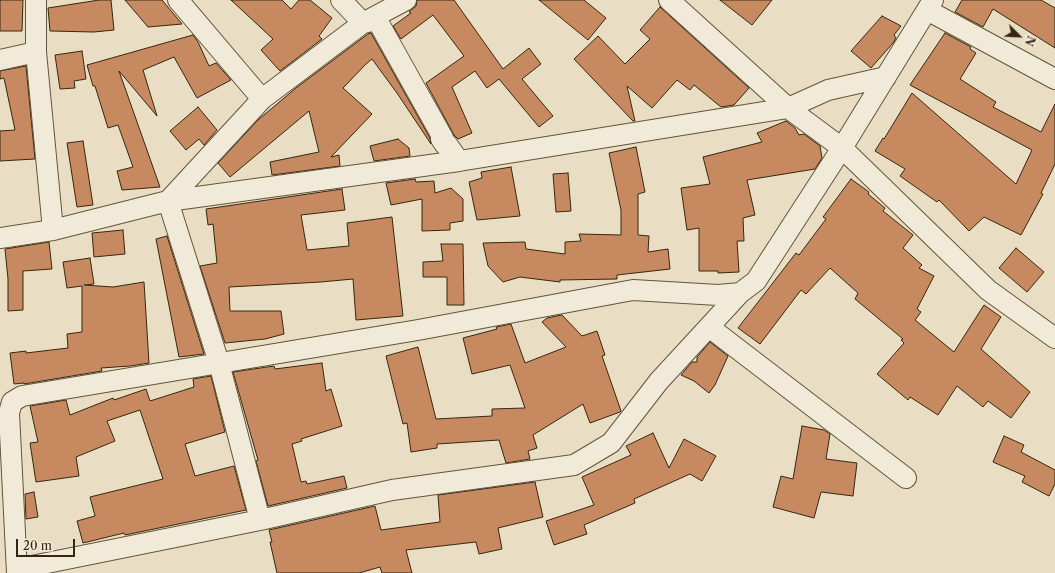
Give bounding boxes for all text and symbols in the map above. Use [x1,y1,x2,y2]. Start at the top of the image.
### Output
north arrow [999,16,1039,56]
text: N [1022,34,1038,48]
scale bar [18,531,77,557]
text: 20 m [23,538,52,553]

